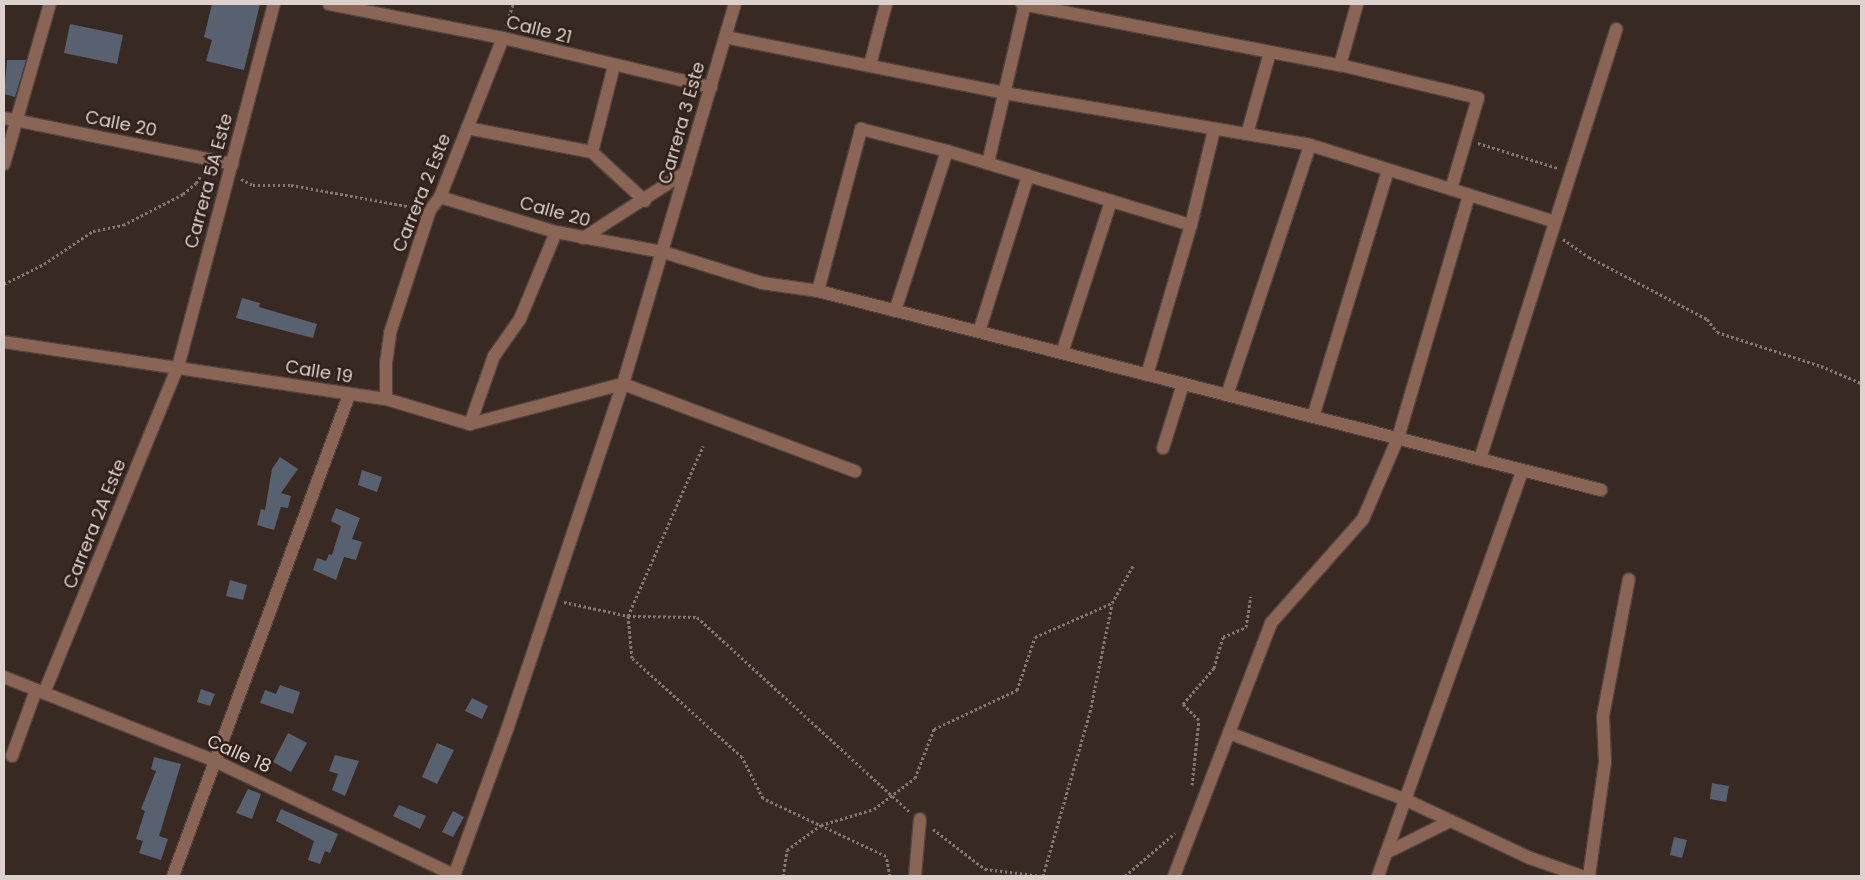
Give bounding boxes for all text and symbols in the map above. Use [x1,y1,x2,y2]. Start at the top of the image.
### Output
street label: Calle 21 [504,11,574,49]
street label: Carrera 3 Este [654,59,710,187]
street label: Calle 20 [83,106,159,142]
street label: Carrera 5A Este [181,111,237,251]
street label: Carrera 2 Este [388,131,456,255]
street label: Calle 20 [517,192,593,232]
street label: Calle 19 [284,356,354,388]
street label: Carrera 2A Este [59,456,131,592]
street label: Calle 18 [204,730,274,778]

